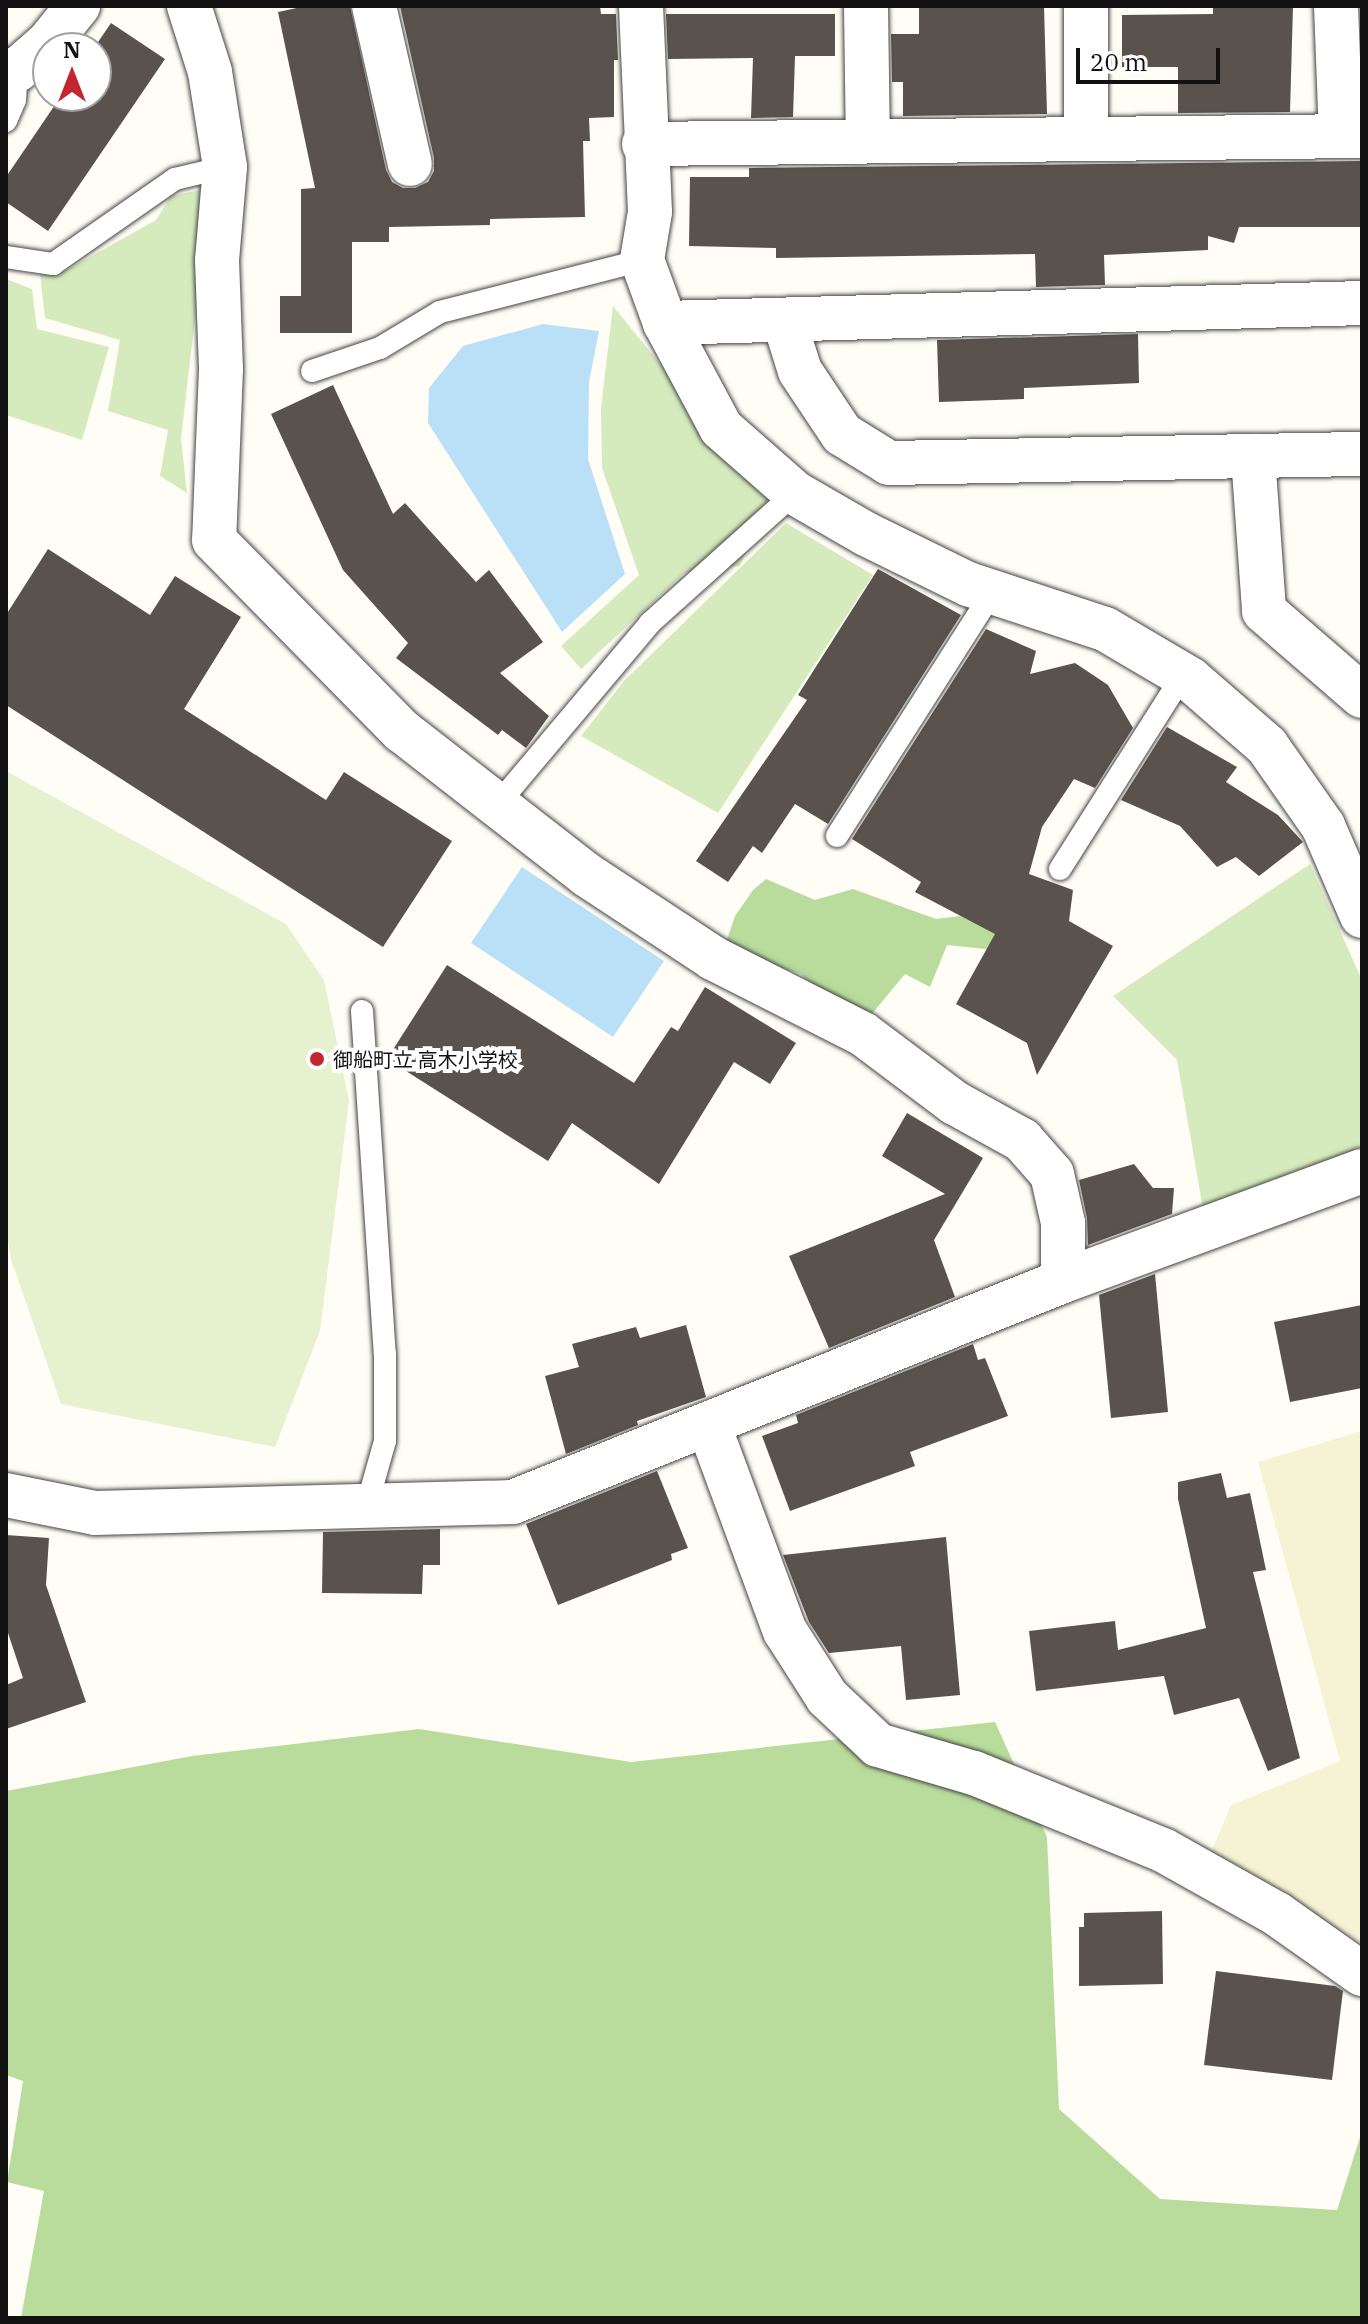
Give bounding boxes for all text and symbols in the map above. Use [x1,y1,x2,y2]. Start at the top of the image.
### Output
north arrow [32,32,112,112]
scale bar [1080,32,1224,82]
text: N [63,35,81,64]
text: 20 m [1090,46,1147,78]
place label: 御船町立 高木小学校 [333,1047,518,1071]
marker: 御船町立 高木小学校 [308,1050,326,1068]

